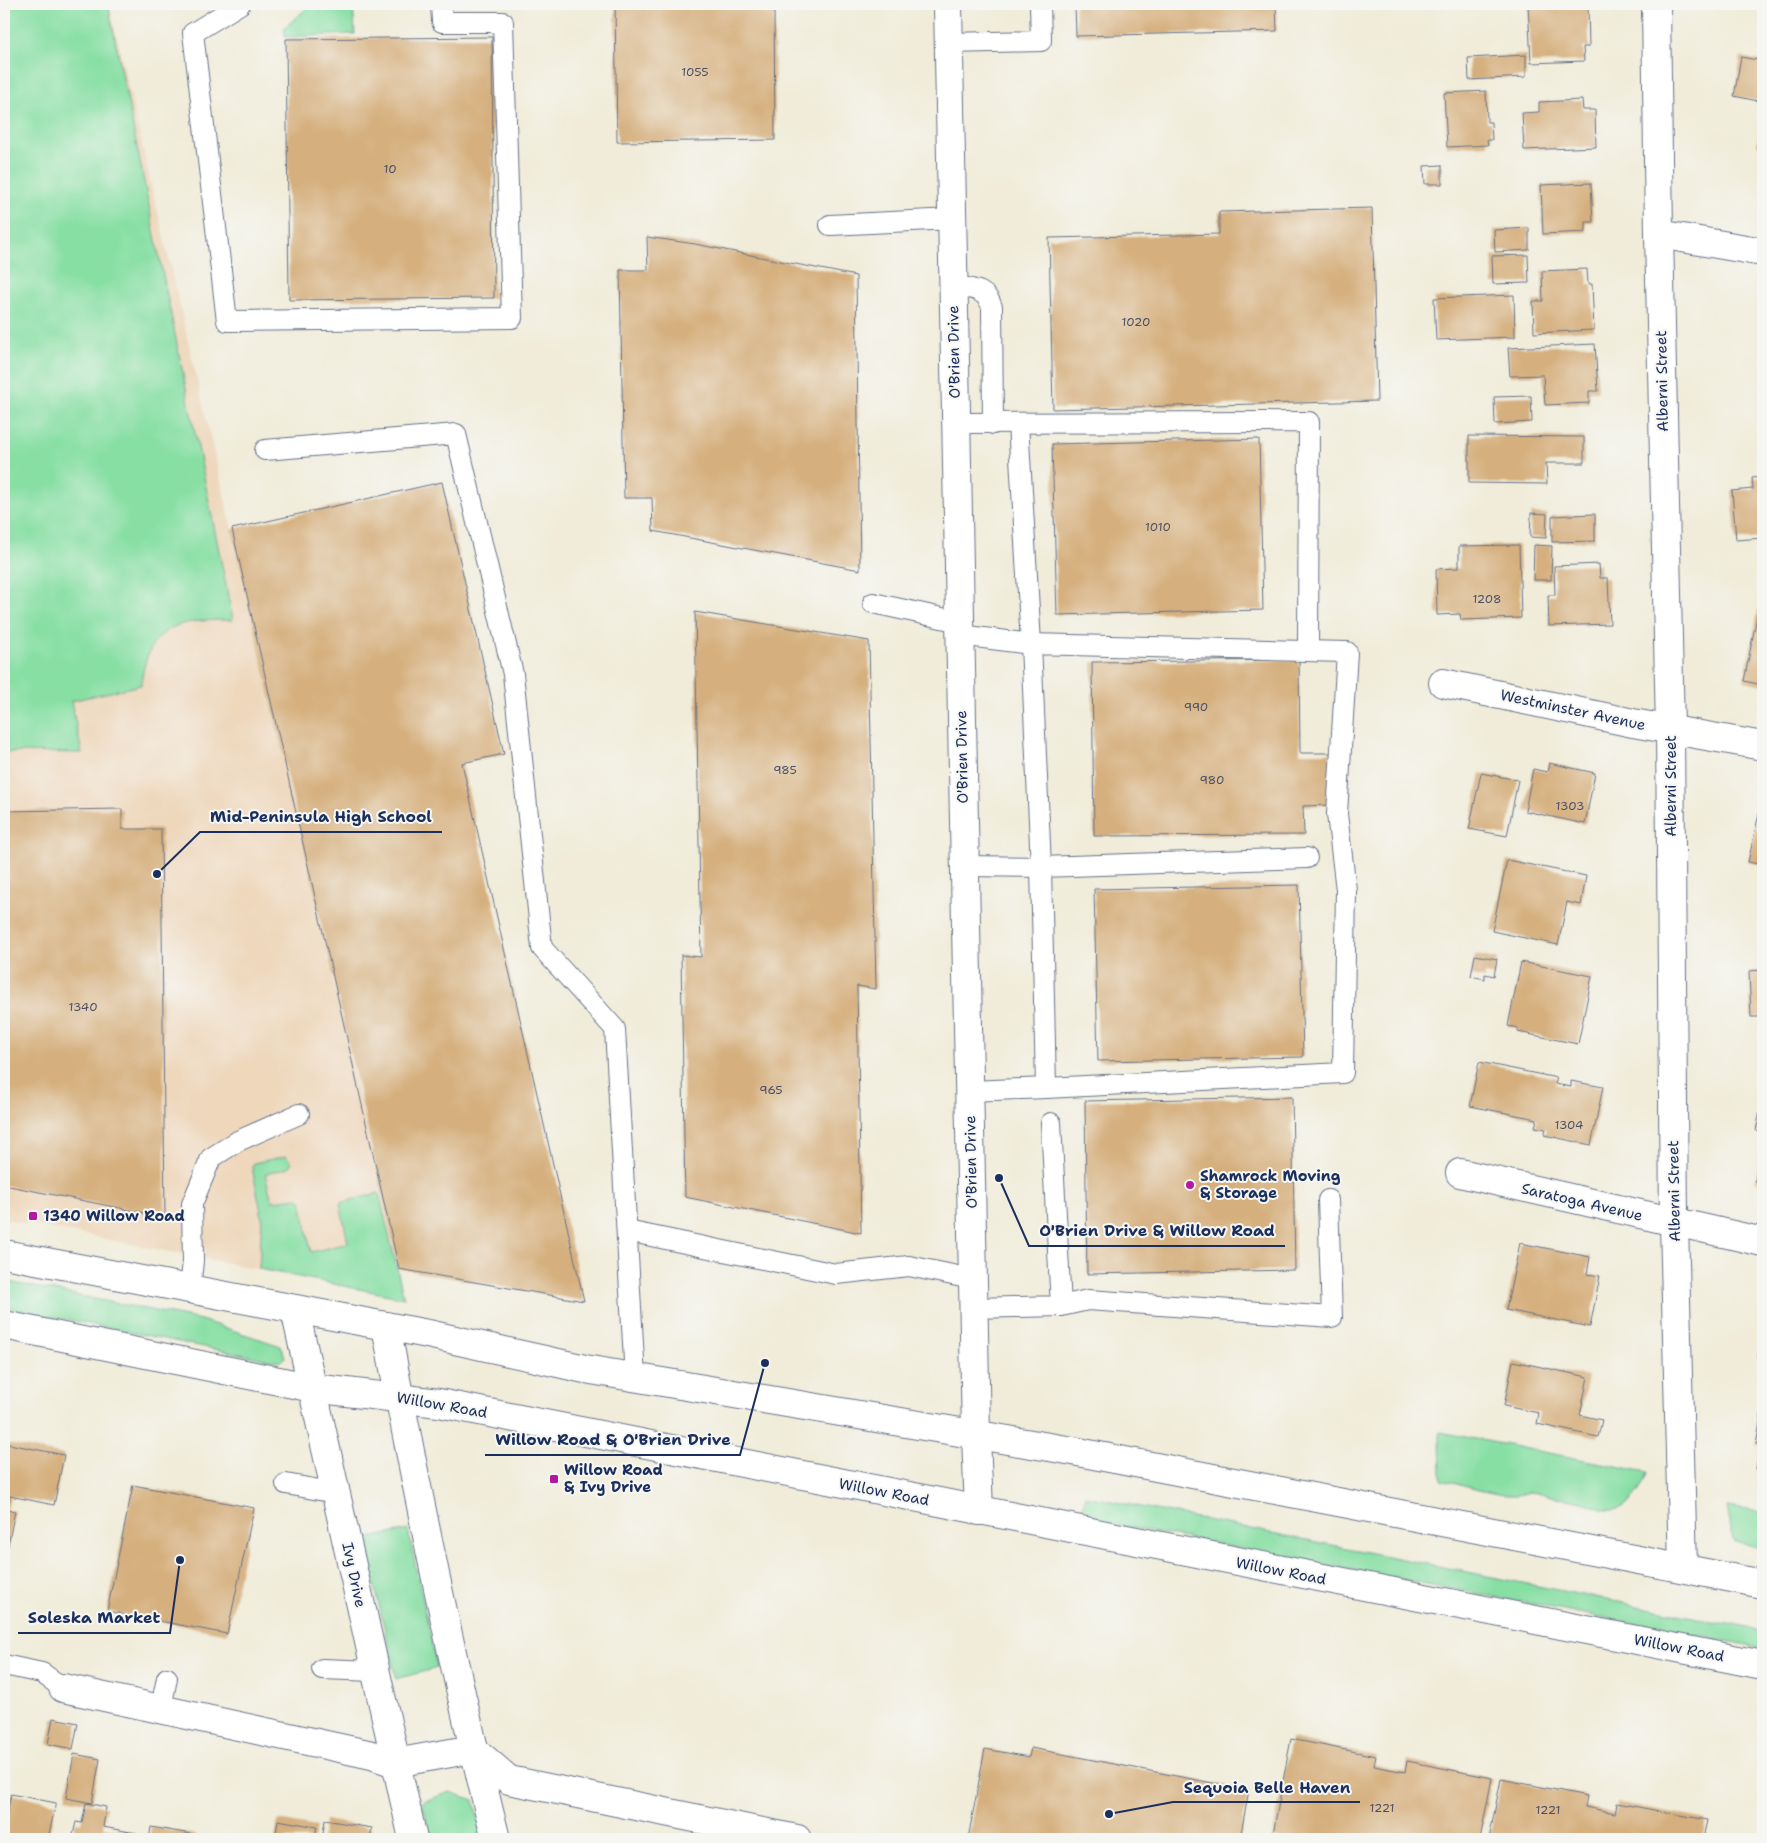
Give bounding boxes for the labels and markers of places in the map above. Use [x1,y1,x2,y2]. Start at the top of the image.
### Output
callout: Mid-Peninsula High School [200,801,442,832]
place label: Shamrock Moving & Storage [1200,1166,1341,1203]
marker: Shamrock Moving & Storage [1184,1179,1196,1191]
place label: 1340 Willow Road [43,1206,185,1226]
marker: 1340 Willow Road [27,1210,39,1222]
callout: O'Brien Drive & Willow Road [1029,1215,1285,1246]
callout: Willow Road & O'Brien Drive [485,1424,740,1455]
place label: Willow Road & Ivy Drive [564,1460,663,1497]
marker: Willow Road & Ivy Drive [548,1473,560,1485]
callout: Soleska Market [18,1602,170,1633]
callout: Sequoia Belle Haven [1173,1771,1360,1802]

